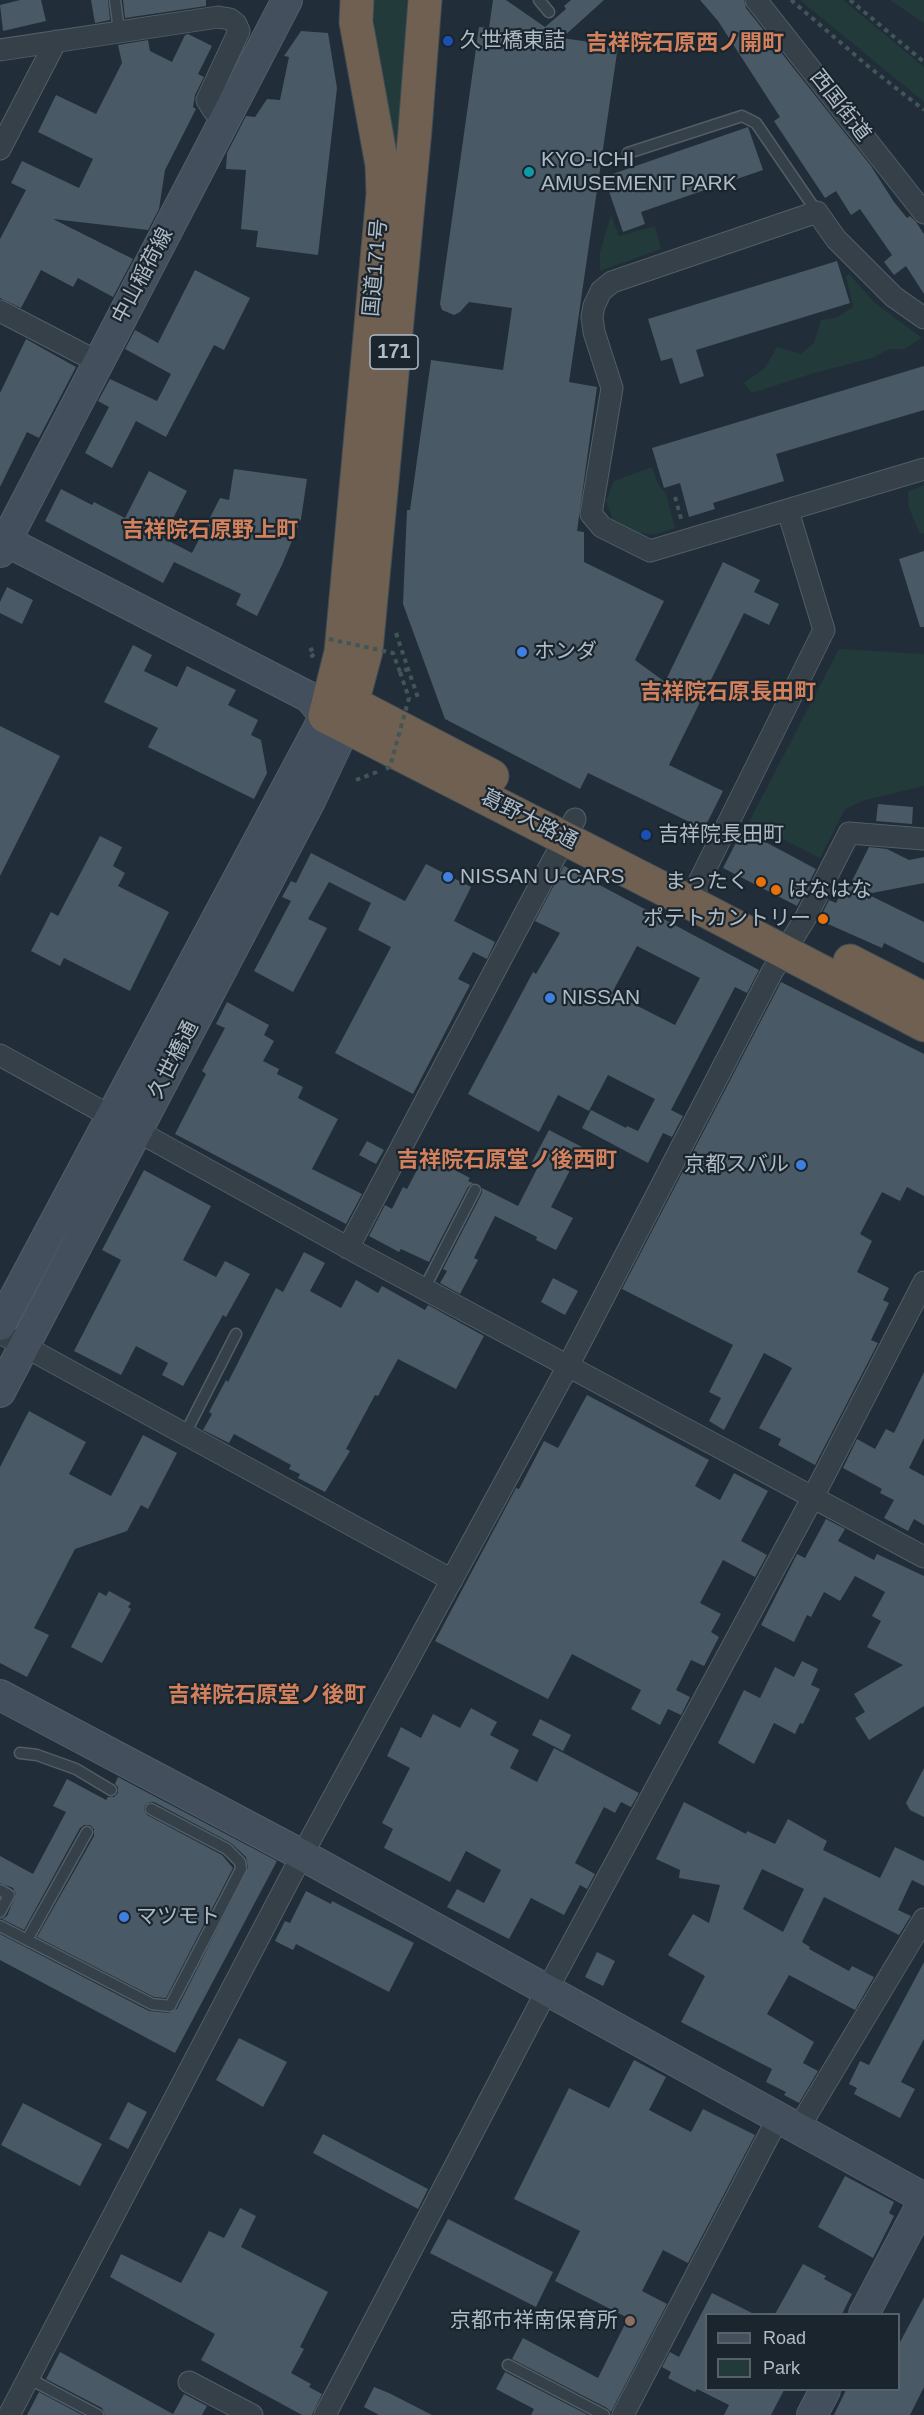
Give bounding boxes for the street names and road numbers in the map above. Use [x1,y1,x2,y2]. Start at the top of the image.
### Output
street label: 西国街道 [804,65,876,147]
street label: 国道171号 [359,218,393,318]
street label: 中山稲荷線 [107,224,179,328]
road number: 171 [370,335,418,369]
street label: 葛野大路通 [477,785,581,855]
street label: 久世橋通 [144,1017,204,1103]

